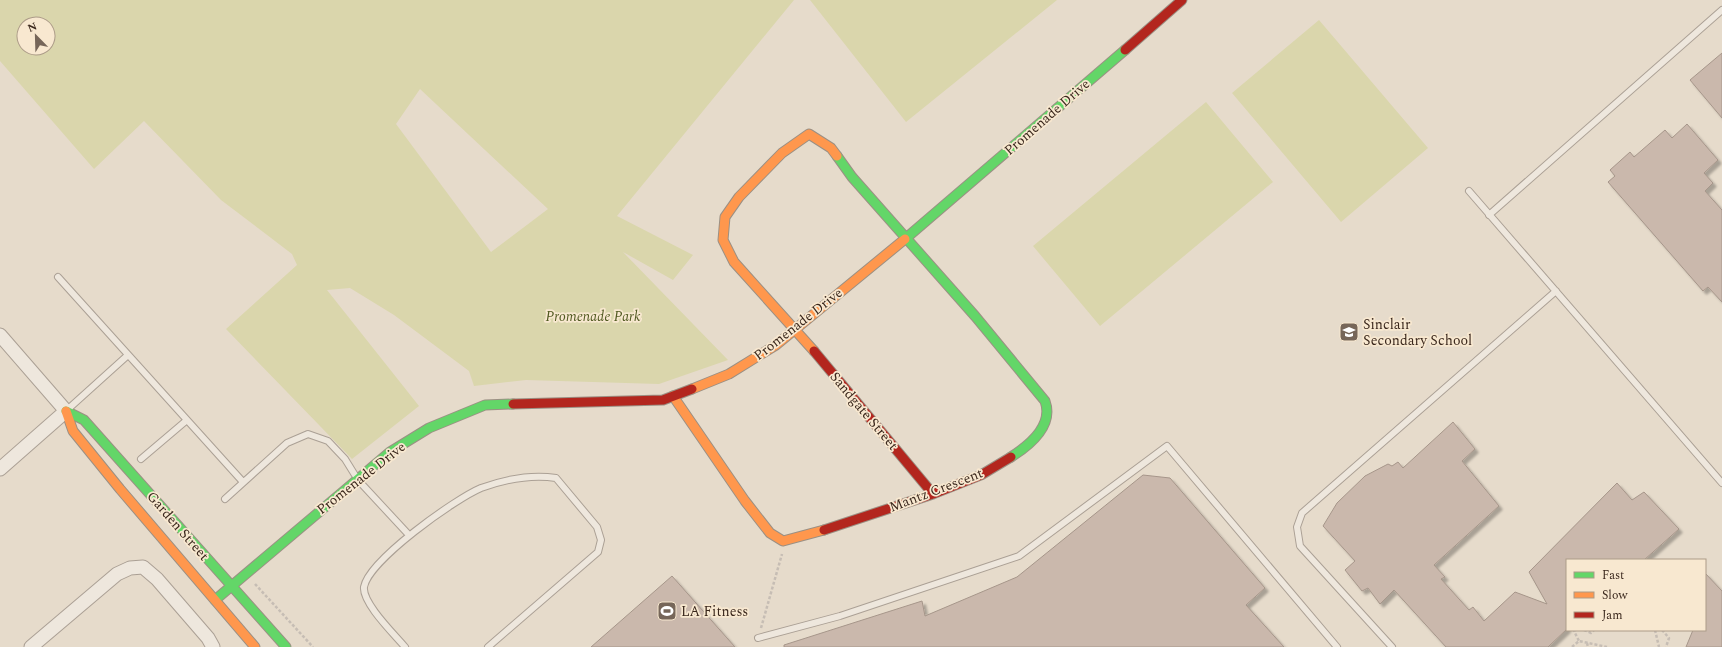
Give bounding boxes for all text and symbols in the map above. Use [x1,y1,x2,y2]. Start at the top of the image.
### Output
north arrow [16,16,56,56]
text: N [25,18,40,37]
street label: Promenade Drive [999,73,1095,160]
street label: Promenade Drive [749,282,847,366]
park label: Promenade Park [546,306,641,327]
place label: Sinclair Secondary School [1363,314,1472,351]
school or university icon: Sinclair Secondary School [1338,321,1360,343]
street label: Sandgate Street [825,367,903,455]
street label: Promenade Drive [312,436,410,520]
street label: Mantz Crescent [886,462,986,517]
street label: Garden Street [142,487,214,565]
legend [1566,559,1706,631]
text: Fast [1602,566,1624,585]
text: Slow [1602,586,1628,605]
sports icon: LA Fitness [656,600,678,622]
place label: LA Fitness [681,601,748,622]
text: Jam [1602,606,1623,625]

